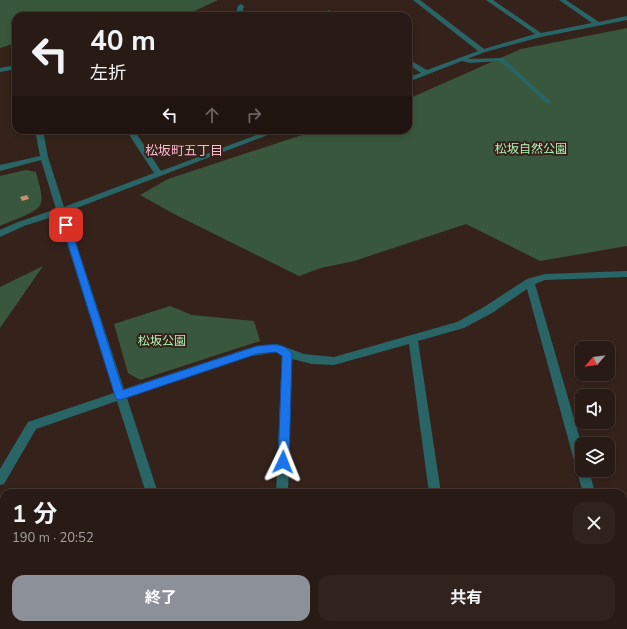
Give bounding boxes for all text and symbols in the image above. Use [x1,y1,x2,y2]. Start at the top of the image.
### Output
text: 40 m [90,22,156,60]
icon: left [24,28,76,80]
text: 左折 [90,61,126,85]
icon: left [159,104,181,126]
icon: ahead [201,104,223,126]
icon: right [243,104,265,126]
park label: 松坂自然公園 [495,141,567,157]
district label: 松坂町五丁目 [145,142,223,160]
pin [49,208,83,242]
icon: arrive [55,214,77,236]
park label: 松坂公園 [138,333,186,349]
north arrow [575,341,615,381]
map controls [575,341,615,477]
button: sound [575,389,615,429]
button: layers [575,437,615,477]
position arrow [262,441,304,483]
text: 1 分 [12,498,57,530]
button: close [573,502,615,544]
text: 190 m · 20:52 [12,529,94,547]
button: 終了 [12,575,310,621]
button: 共有 [318,575,615,621]

